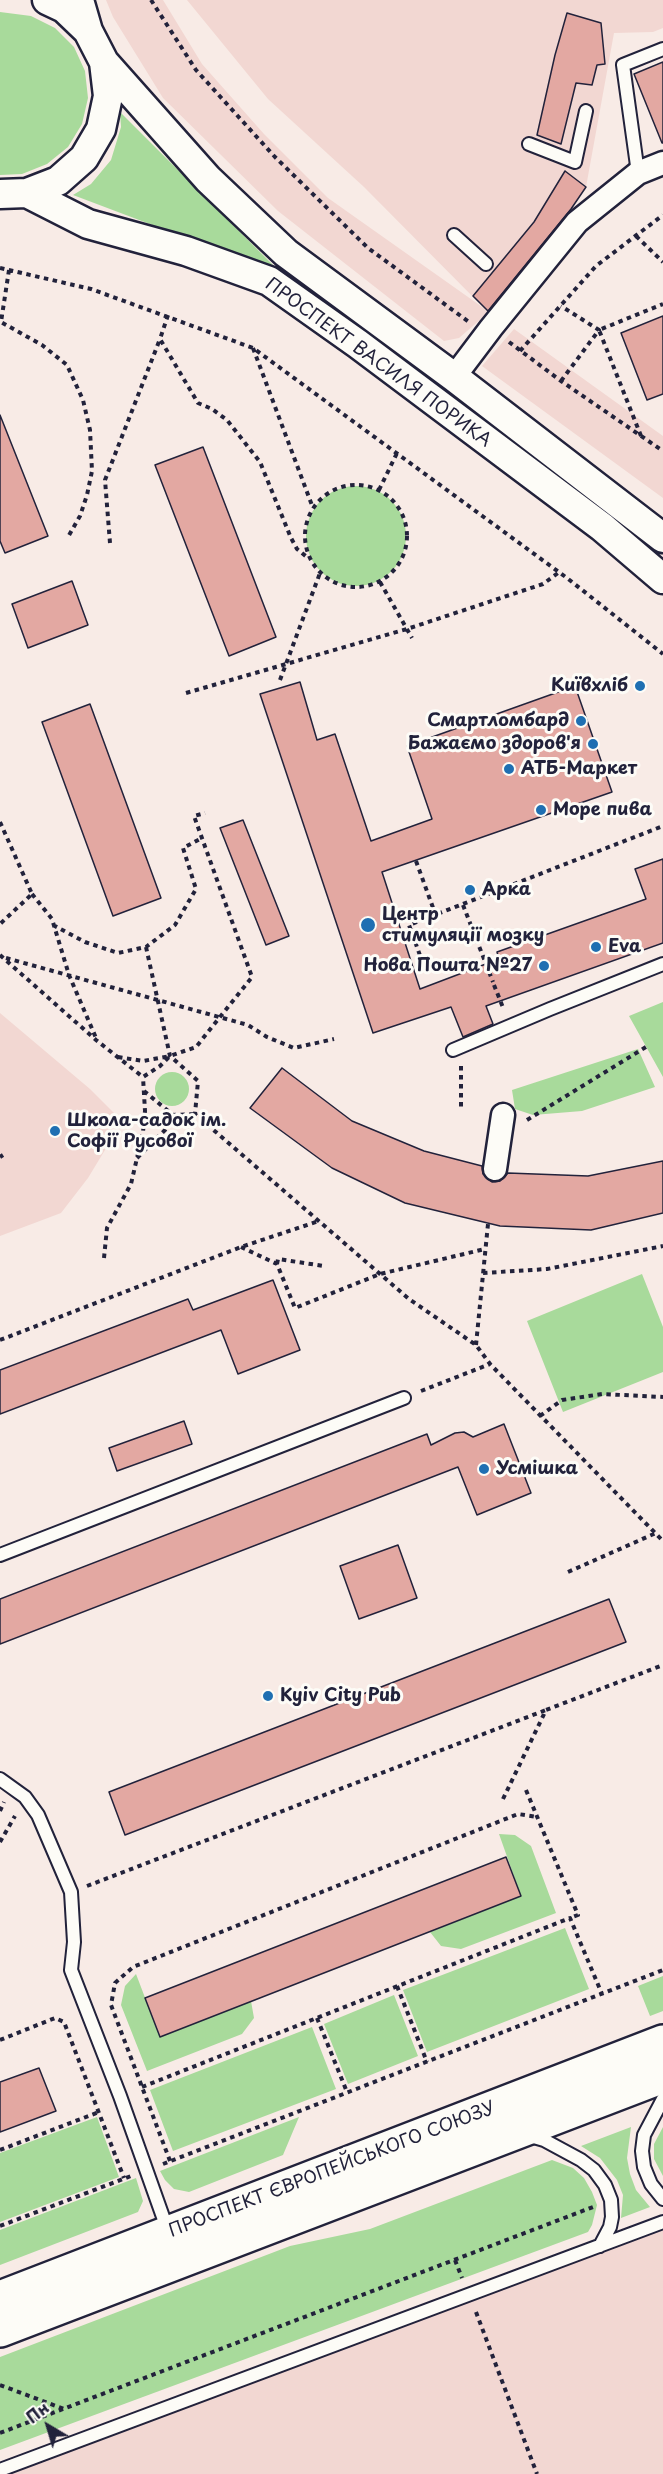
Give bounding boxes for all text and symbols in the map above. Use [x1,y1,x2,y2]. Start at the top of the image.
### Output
street label: ПРОСПЕКТ ВАСИЛЯ ПОРИКА [261,274,495,452]
place label: Київхліб [551,675,628,697]
marker: Київхліб [633,679,647,693]
place label: Смартломбард [427,710,569,732]
marker: Смартломбард [574,714,588,728]
place label: Бажаємо здоров'я [408,733,581,755]
marker: Бажаємо здоров'я [586,737,600,751]
place label: АТБ-Маркет [521,758,637,780]
marker: АТБ-Маркет [502,762,516,776]
place label: Море пива [553,799,652,821]
marker: Море пива [534,803,548,817]
place label: Арка [482,879,531,901]
marker: Арка [463,883,477,897]
place label: Центр стимуляції мозку [382,904,544,946]
marker: Центр стимуляції мозку [359,916,377,934]
place label: Eva [608,936,641,958]
marker: Eva [589,940,603,954]
place label: Нова Пошта №27 [363,955,532,977]
marker: Нова Пошта №27 [537,959,551,973]
place label: Школа-садок ім. Софії Русової [67,1110,226,1152]
marker: Школа-садок ім. Софії Русової [48,1124,62,1138]
place label: Усмішка [496,1458,578,1480]
marker: Усмішка [477,1462,491,1476]
place label: Kyiv City Pub [280,1685,401,1707]
marker: Kyiv City Pub [261,1689,275,1703]
street label: ПРОСПЕКТ ЄВРОПЕЙСЬКОГО СОЮЗУ [166,2098,498,2242]
text: Пн [20,2395,53,2428]
north arrow [18,2396,78,2456]

